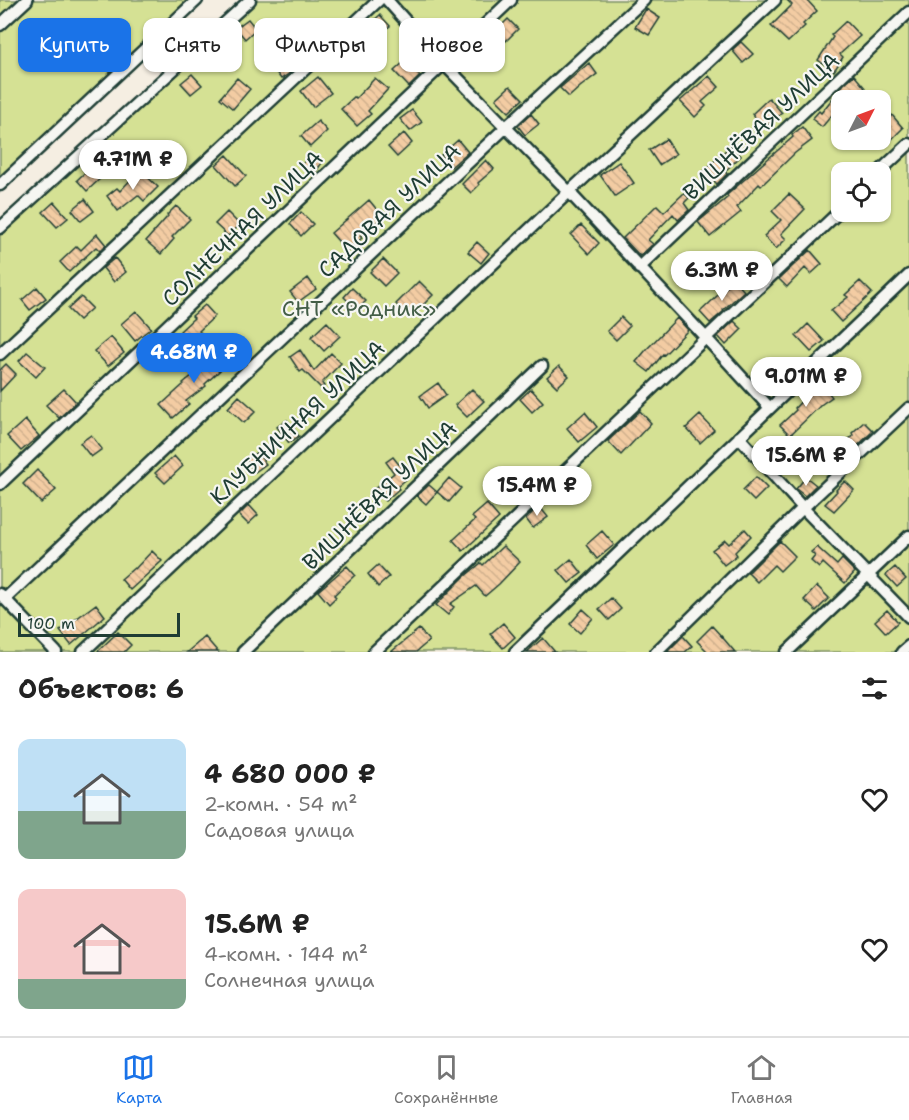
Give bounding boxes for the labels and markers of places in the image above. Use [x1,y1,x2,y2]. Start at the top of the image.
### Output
pin: 4.71M ₽ [78,140,188,191]
pin: 6.3M ₽ [673,251,771,302]
pin: 4.68M ₽ [139,333,249,384]
pin: 9.01M ₽ [751,357,861,408]
pin: 15.6M ₽ [751,436,861,487]
pin: 15.4M ₽ [482,466,592,517]

